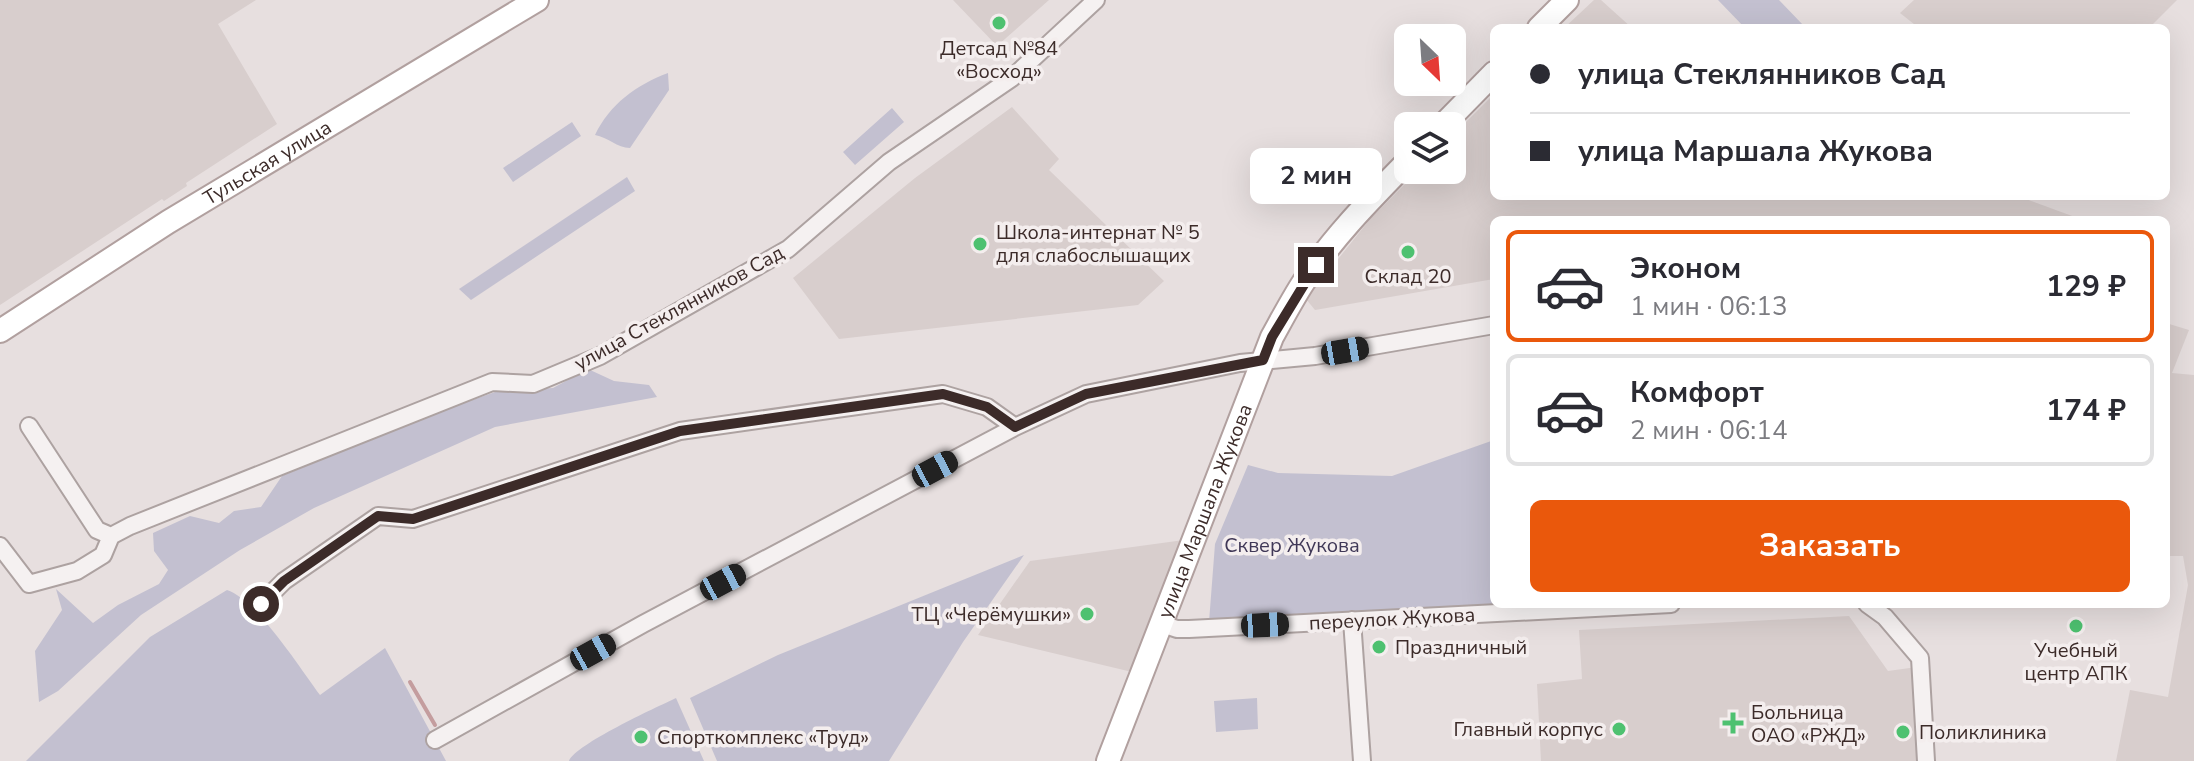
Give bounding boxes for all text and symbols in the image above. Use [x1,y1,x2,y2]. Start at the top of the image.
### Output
marker: Детсад №84 «Восход» [990,14,1008,32]
north arrow [1394,24,1466,96]
map controls [1394,24,1466,184]
place label: Детсад №84 «Восход» [940,35,1058,85]
text: улица Стеклянников Сад [1578,54,1945,95]
button: layers [1394,112,1466,184]
street label: Тульская улица [198,113,336,211]
text: улица Маршала Жукова [1578,131,1933,172]
callout: 2 мин [1250,149,1382,205]
text: 2 мин [1280,158,1352,193]
place label: Школа-интернат № 5 для слабослышащих [996,219,1200,269]
marker: Школа-интернат № 5 для слабослышащих [971,235,989,253]
street label: улица Стеклянников Сад [569,239,789,377]
marker: Склад 20 [1399,243,1417,261]
route end [1298,247,1334,283]
text: Эконом [1630,248,1741,289]
icon: car [1534,250,1606,322]
place label: Склад 20 [1364,263,1452,290]
text: 129 ₽ [2046,266,2126,307]
text: 1 мин · 06:13 [1630,289,1787,324]
car [1319,335,1371,367]
text: Комфорт [1630,372,1764,413]
icon: car [1534,374,1606,446]
text: 174 ₽ [2046,390,2126,431]
street label: улица Маршала Жукова [1151,400,1258,622]
text: 2 мин · 06:14 [1630,413,1787,448]
car [908,447,962,491]
button: Заказать [1530,500,2130,592]
park label: Сквер Жукова [1224,532,1360,559]
car [696,560,750,604]
route start [243,586,279,622]
place label: ТЦ «Черёмушки» [911,601,1071,628]
street label: переулок Жукова [1308,601,1476,637]
marker: ТЦ «Черёмушки» [1078,605,1096,623]
car [1240,612,1290,638]
marker: Учебный центр АПК [2067,617,2085,635]
car [566,630,620,674]
place label: Праздничный [1395,634,1527,661]
place label: Учебный центр АПК [2025,637,2128,687]
marker: Праздничный [1370,638,1388,656]
place label: Больница ОАО «РЖД» [1751,699,1866,749]
marker: Больница ОАО «РЖД» [1722,712,1744,734]
place label: Главный корпус [1453,716,1603,743]
place label: Поликлиника [1919,719,2047,746]
marker: Главный корпус [1610,720,1628,738]
marker: Поликлиника [1894,723,1912,741]
place label: Спорткомплекс «Труд» [657,724,869,751]
marker: Спорткомплекс «Труд» [632,728,650,746]

